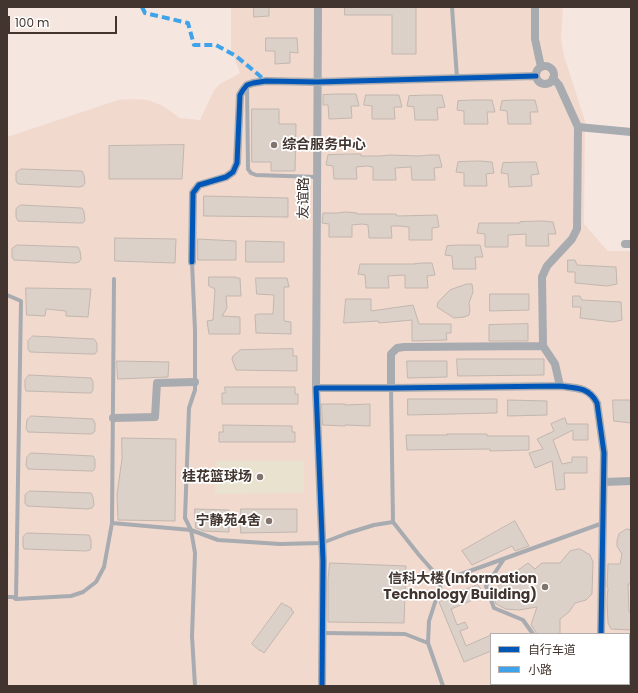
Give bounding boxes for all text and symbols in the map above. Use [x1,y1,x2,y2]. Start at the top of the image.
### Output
scale bar [10,8,119,34]
text: 100 m [15,14,49,31]
place label: 综合服务中心 [282,137,366,153]
marker: 综合服务中心 [269,140,279,150]
street label: 友谊路 [296,177,312,219]
place label: 桂花篮球场 [182,469,252,485]
marker: 桂花篮球场 [255,472,265,482]
place label: 宁静苑4舍 [196,513,261,529]
marker: 宁静苑4舍 [264,516,274,526]
place label: 信科大楼(Information Technology Building) [383,571,537,604]
marker: 信科大楼(Information Technology Building) [540,582,550,592]
legend [490,633,630,685]
text: 自行车道 [528,641,576,658]
text: 小路 [528,661,552,678]

